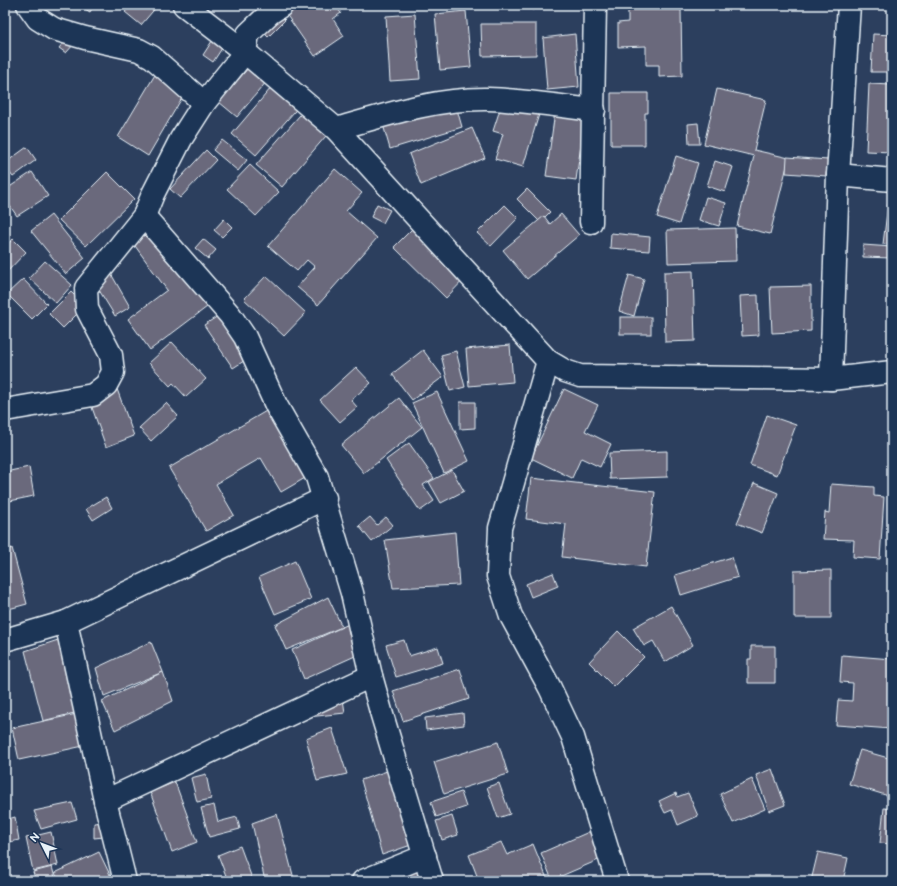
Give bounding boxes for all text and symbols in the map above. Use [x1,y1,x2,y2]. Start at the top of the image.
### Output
north arrow [22,824,62,864]
text: N [27,830,43,845]

